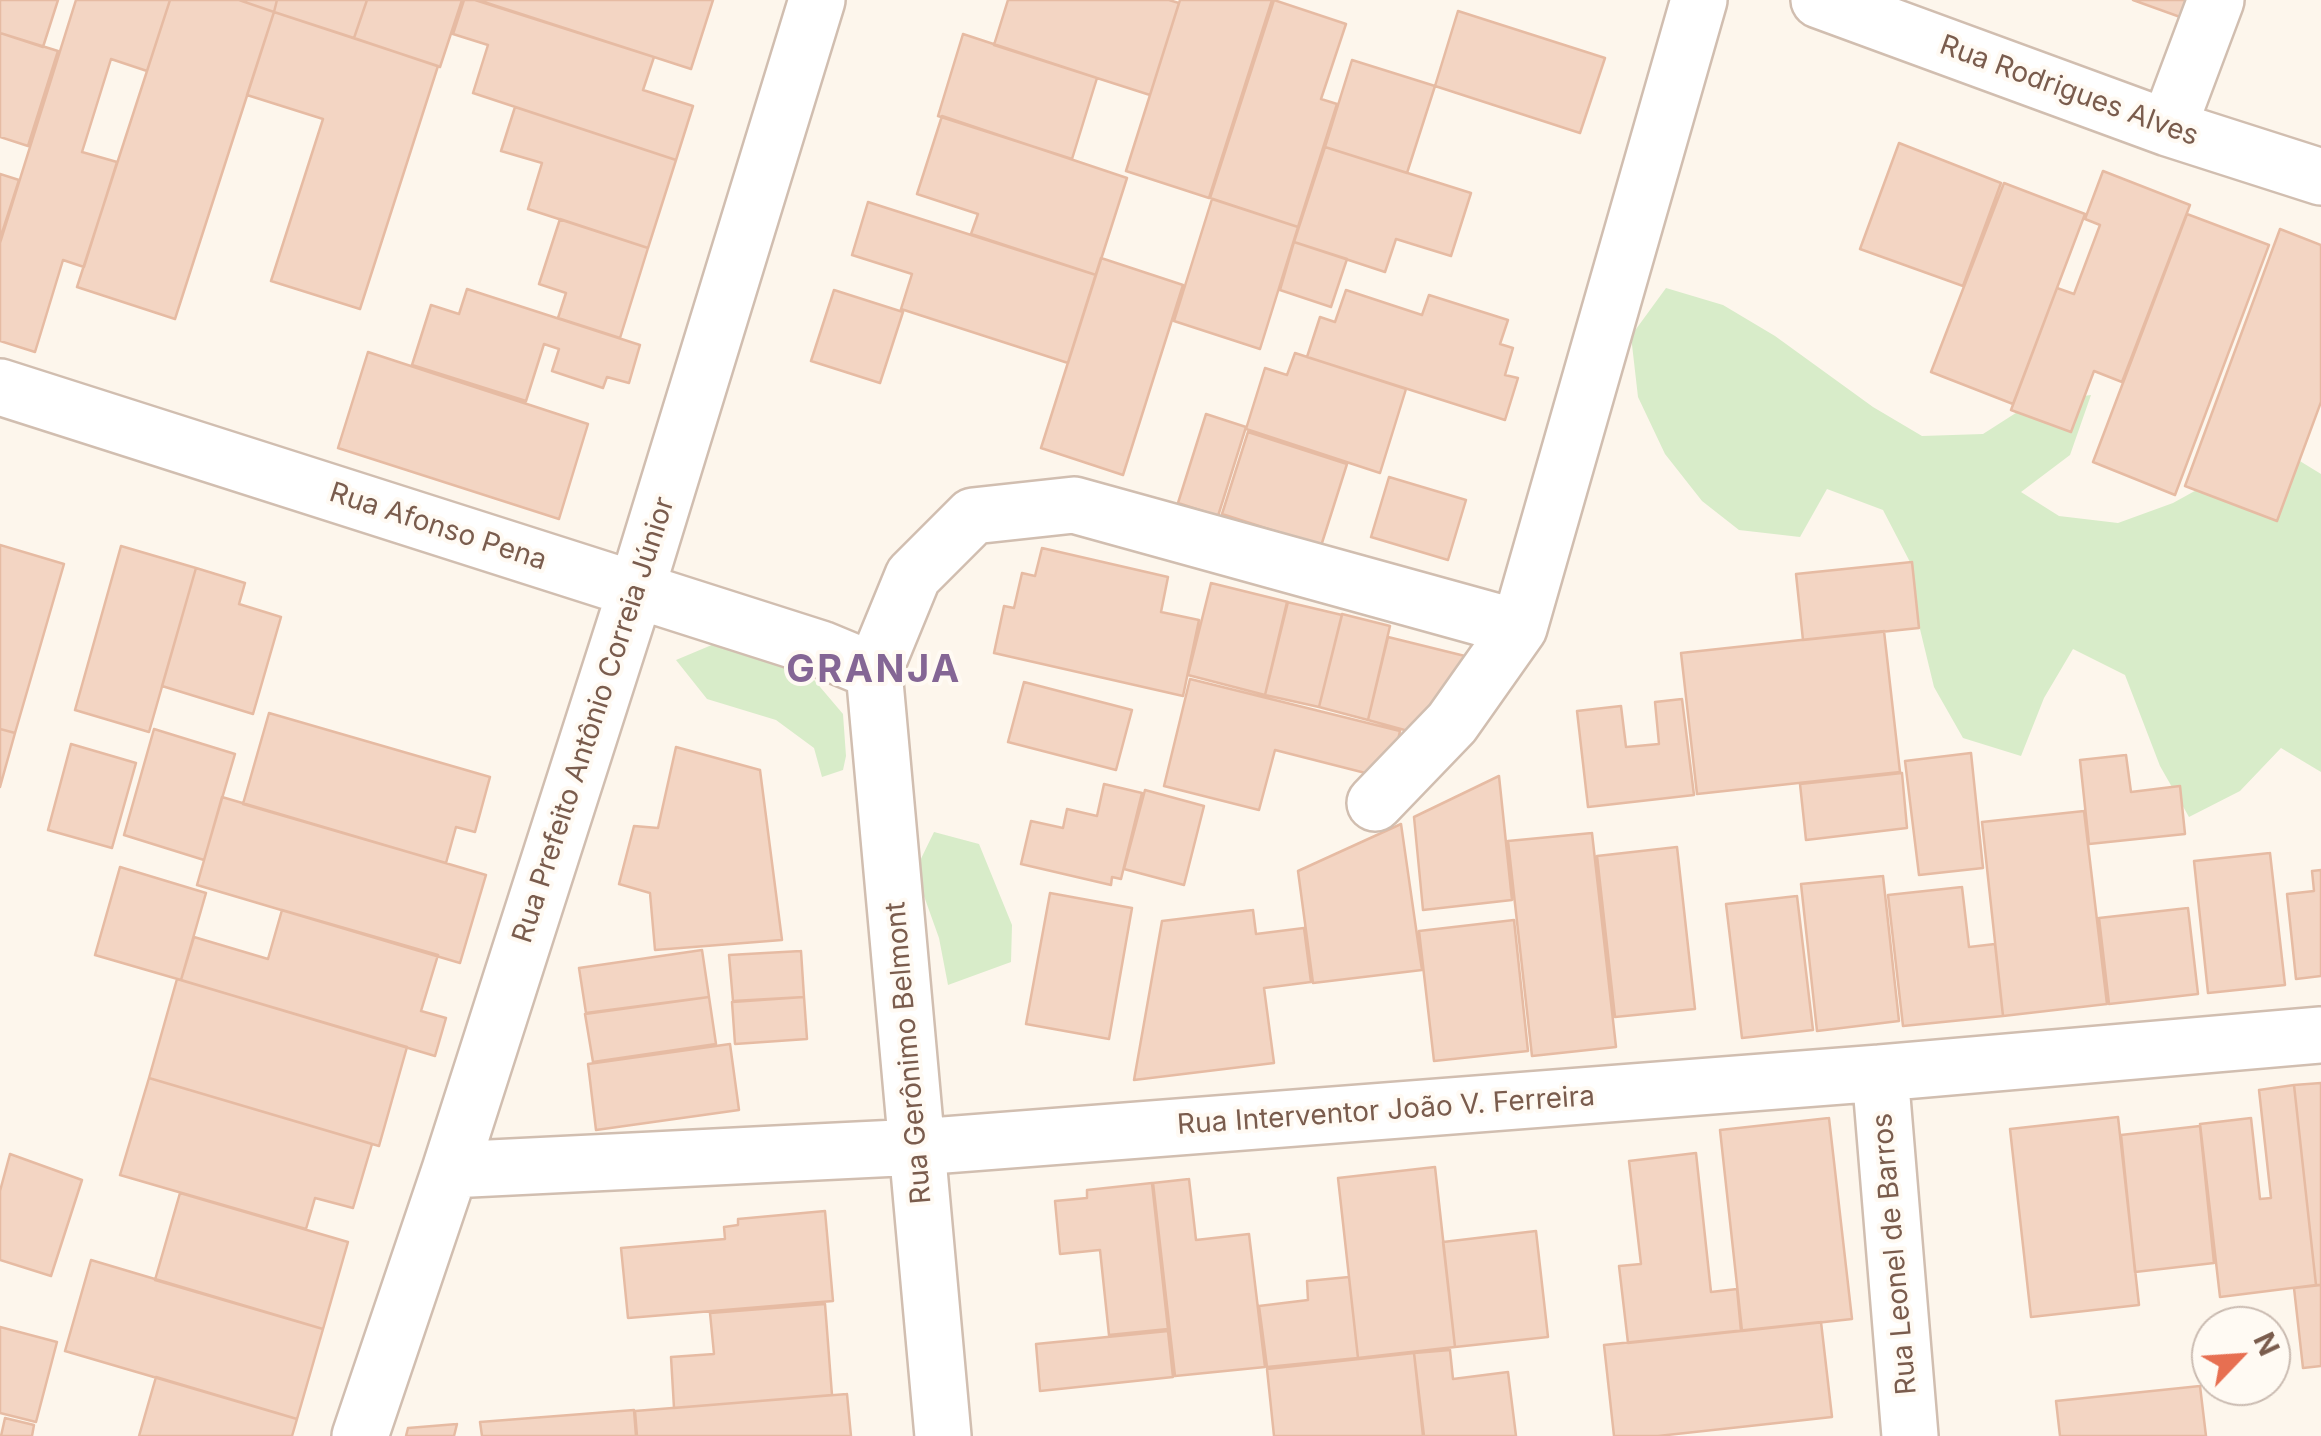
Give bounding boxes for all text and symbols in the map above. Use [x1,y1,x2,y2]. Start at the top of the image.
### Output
street label: Rua Rodrigues Alves [1935,29,2203,153]
street label: Rua Afonso Pena [325,476,551,578]
street label: Rua Prefeito Antônio Correia Júnior [506,493,682,947]
district label: GRANJA [786,648,962,694]
street label: Rua Gerônimo Belmont [879,901,939,1205]
street label: Rua Interventor João V. Ferreira [1176,1080,1596,1142]
street label: Rua Leonel de Barros [1866,1112,1924,1396]
north arrow [2191,1306,2291,1406]
text: N [2246,1327,2286,1361]

